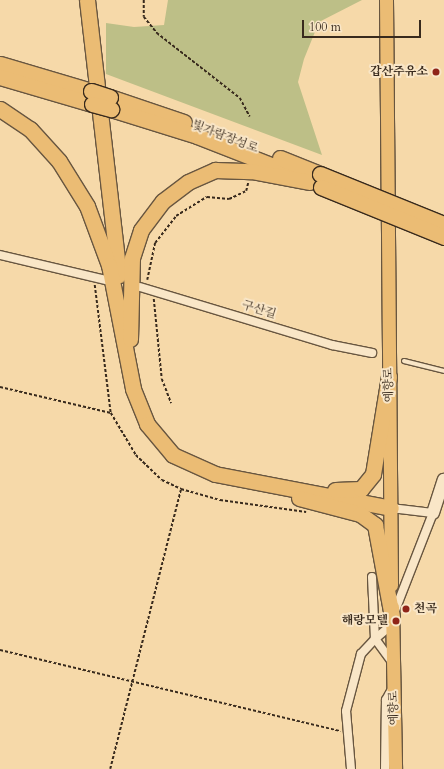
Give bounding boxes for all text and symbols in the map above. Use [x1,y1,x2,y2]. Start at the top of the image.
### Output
scale bar [304,12,423,38]
text: 100 m [309,19,341,35]
place label: 갑산주유소 [370,65,428,79]
marker: 갑산주유소 [431,67,441,77]
street label: 빛가람장성로 [190,118,260,156]
street label: 구산길 [240,298,278,322]
street label: 예향로 [381,367,397,403]
place label: 천곡 [414,602,437,616]
marker: 천곡 [401,604,411,614]
place label: 해랑모텔 [342,614,388,628]
marker: 해랑모텔 [391,616,401,626]
street label: 예향로 [386,690,402,726]

